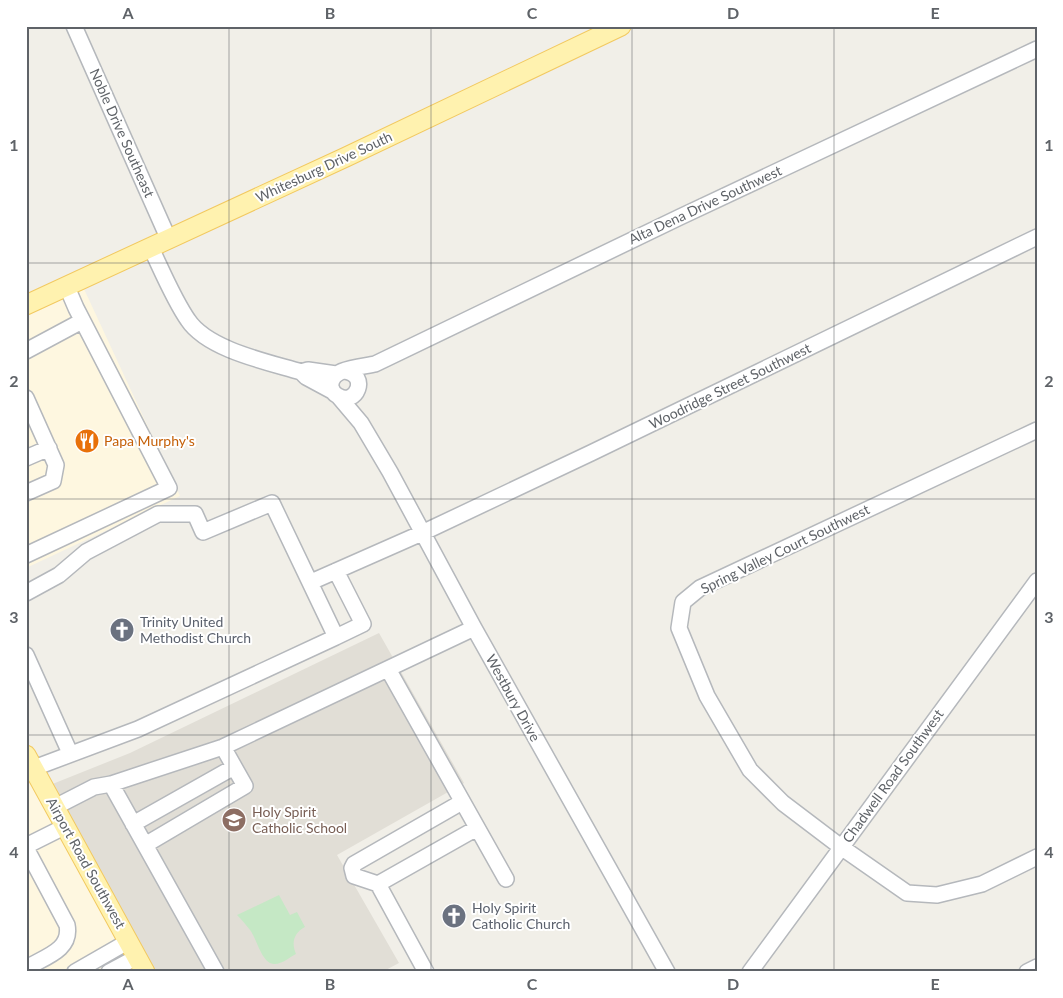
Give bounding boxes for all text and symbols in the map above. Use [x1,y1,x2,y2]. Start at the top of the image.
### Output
text: A [121,3,134,22]
text: B [325,3,335,22]
text: C [527,3,538,22]
text: D [727,3,739,22]
text: E [930,3,940,22]
street label: Noble Drive Southeast [86,66,159,200]
street label: Whitesburg Drive South [253,127,395,206]
text: 1 [9,135,19,154]
text: 1 [1044,135,1054,154]
street label: Alta Dena Drive Southwest [625,162,784,248]
street label: Woodridge Street Southwest [646,339,813,432]
text: 2 [9,371,19,390]
text: 2 [1044,371,1054,390]
restaurant icon: Papa Murphy's [74,428,100,454]
place label: Papa Murphy's [104,432,195,449]
street label: Spring Valley Court Southwest [698,500,872,597]
text: 3 [9,607,19,626]
text: 3 [1044,607,1054,626]
place label: Trinity United Methodist Church [140,613,251,646]
church icon: Trinity United Methodist Church [109,617,135,643]
street label: Westbury Drive [483,651,544,744]
street label: Chadwell Road Southwest [839,706,947,846]
street label: Airport Road Southwest [43,794,130,931]
place label: Holy Spirit Catholic School [252,803,347,836]
school or university icon: Holy Spirit Catholic School [221,807,247,833]
text: 4 [9,842,19,861]
text: 4 [1044,842,1054,861]
place label: Holy Spirit Catholic Church [472,899,570,932]
church icon: Holy Spirit Catholic Church [441,903,467,929]
text: A [121,974,134,993]
text: B [325,974,335,993]
text: C [527,974,538,993]
text: D [727,974,739,993]
text: E [930,974,940,993]

